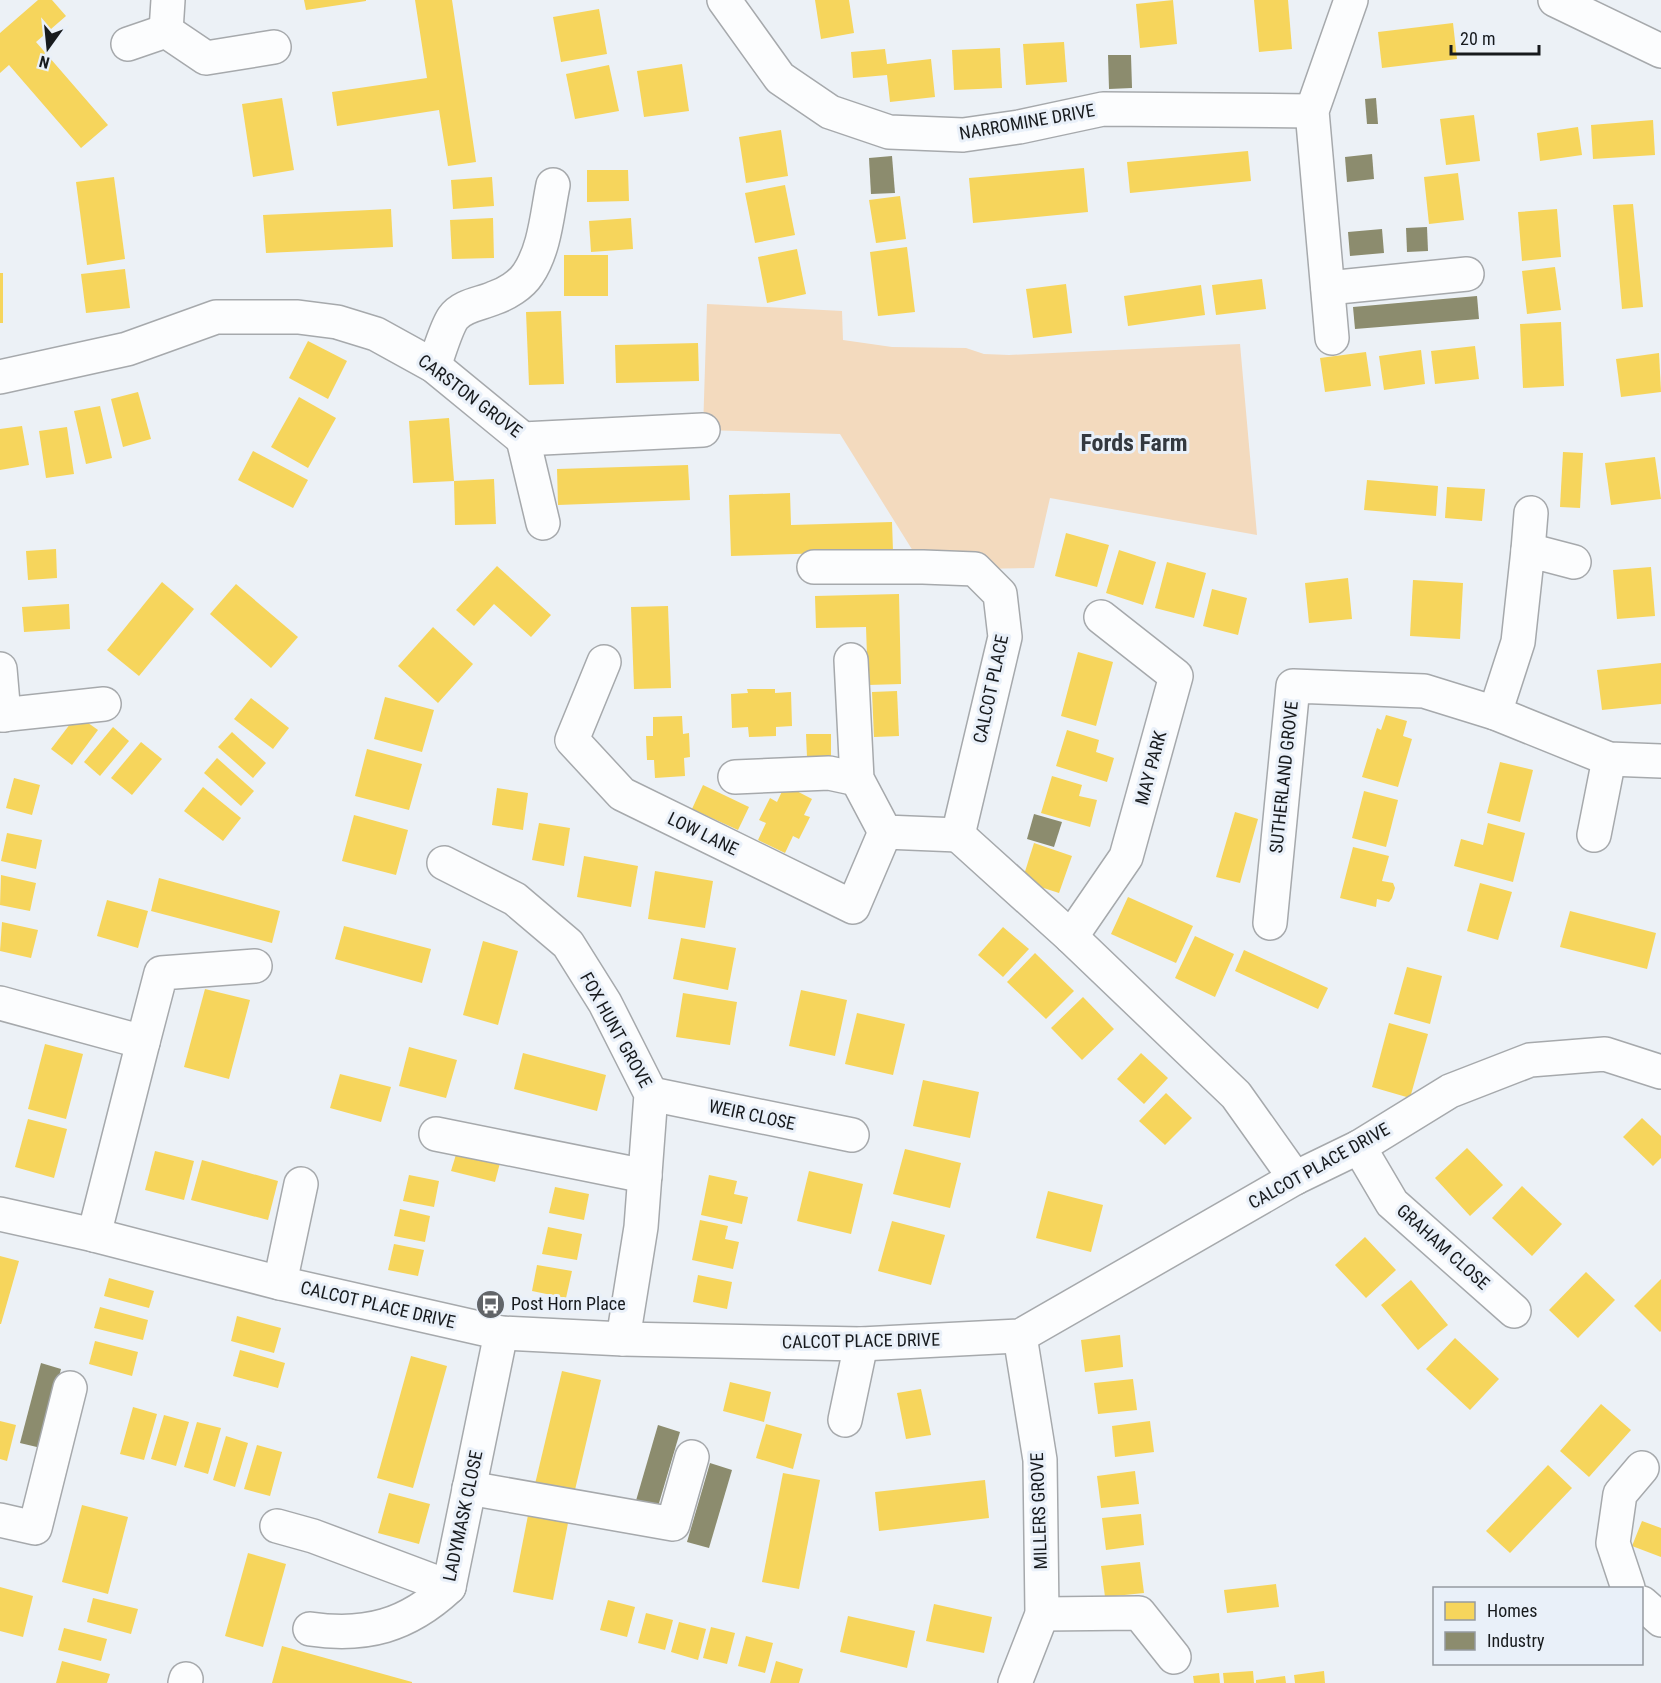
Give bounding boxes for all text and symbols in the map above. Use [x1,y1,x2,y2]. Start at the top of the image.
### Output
north arrow [18,18,78,78]
scale bar [1451,18,1540,56]
text: 20 m [1460,28,1495,49]
text: N [37,52,51,72]
street label: NARROMINE DRIVE [957,99,1096,144]
street label: CARSTON GROVE [414,350,526,441]
district label: Fords Farm [1080,429,1188,457]
street label: CALCOT PLACE [969,633,1012,745]
street label: SUTHERLAND GROVE [1265,700,1302,854]
street label: MAY PARK [1131,729,1170,807]
street label: LOW LANE [665,807,742,860]
street label: FOX HUNT GROVE [576,968,657,1091]
street label: WEIR CLOSE [707,1095,797,1134]
street label: CALCOT PLACE DRIVE [1245,1118,1393,1213]
street label: GRAHAM CLOSE [1393,1200,1494,1294]
street label: CALCOT PLACE DRIVE [299,1276,458,1333]
bus stop icon: Post Horn Place [474,1288,506,1320]
place label: Post Horn Place [511,1293,626,1314]
street label: CALCOT PLACE DRIVE [782,1329,940,1352]
street label: LADYMASK CLOSE [438,1449,487,1583]
street label: MILLERS GROVE [1026,1452,1051,1570]
legend [1433,1587,1643,1665]
text: Homes [1487,1600,1537,1621]
text: Industry [1487,1630,1545,1651]

